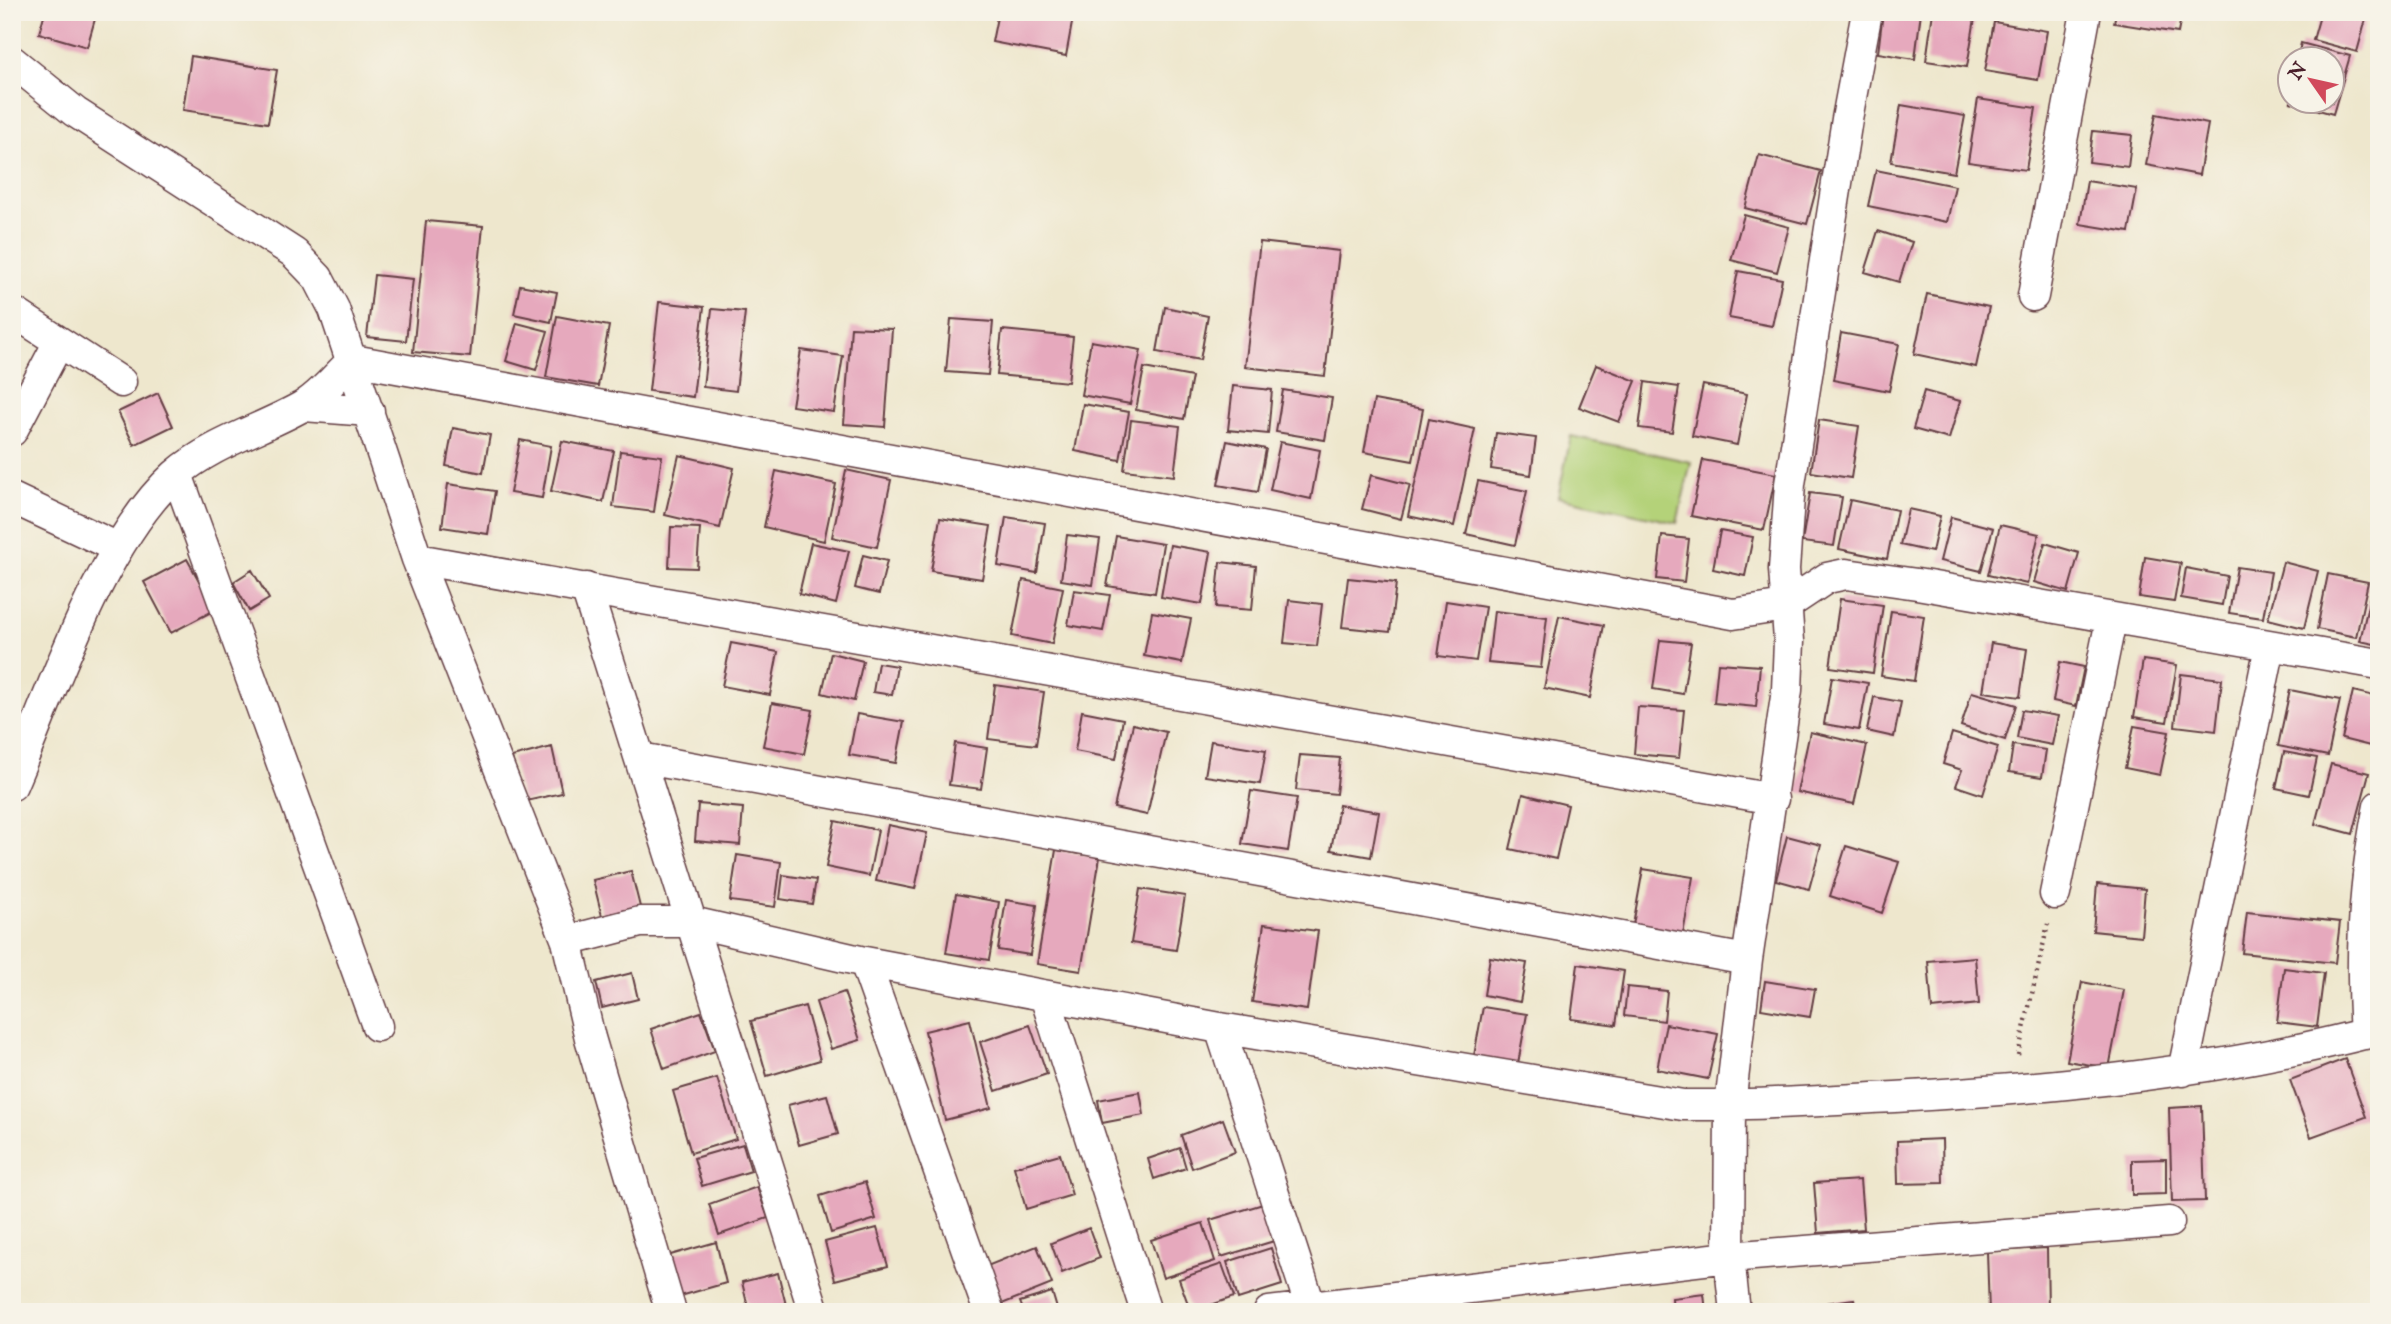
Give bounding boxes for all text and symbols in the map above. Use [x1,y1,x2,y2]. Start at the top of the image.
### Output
north arrow [2276,46,2346,116]
text: N [2283,58,2313,86]

